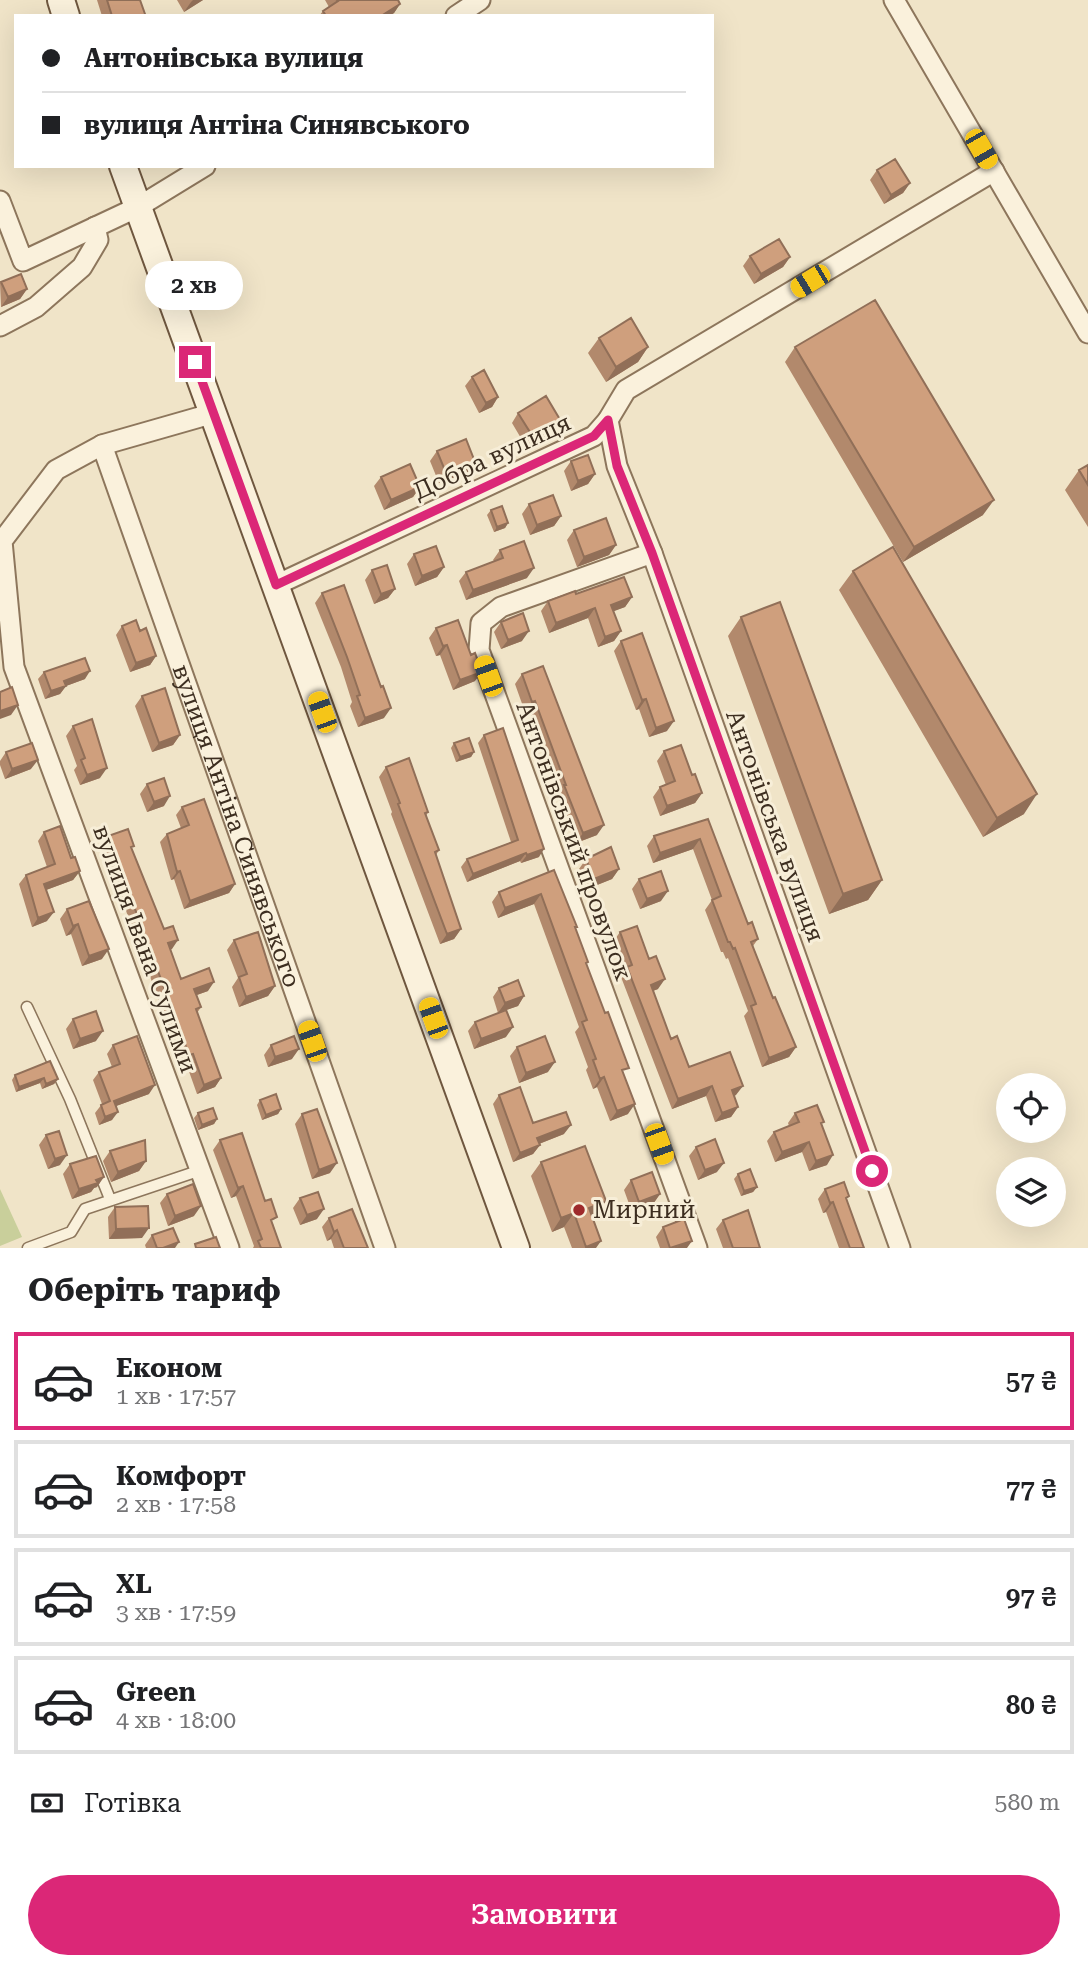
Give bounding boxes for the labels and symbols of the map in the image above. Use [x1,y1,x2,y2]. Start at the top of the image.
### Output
car [962,126,1001,172]
callout: 2 хв [146,260,244,310]
car [787,261,834,301]
route end [179,346,211,378]
street label: Добра вулиця [409,408,575,506]
car [471,653,506,699]
street label: вулиця Антіна Синявського [166,661,306,991]
car [305,689,340,735]
street label: Антонівський провулок [510,698,638,984]
street label: Антонівська вулиця [720,706,830,946]
street label: вулиця Івана Сулими [87,821,203,1077]
car [416,995,451,1041]
car [296,1018,329,1064]
car [642,1121,677,1167]
route start [856,1155,888,1187]
place label: Мирний [593,1196,695,1224]
marker: Мирний [571,1202,587,1218]

